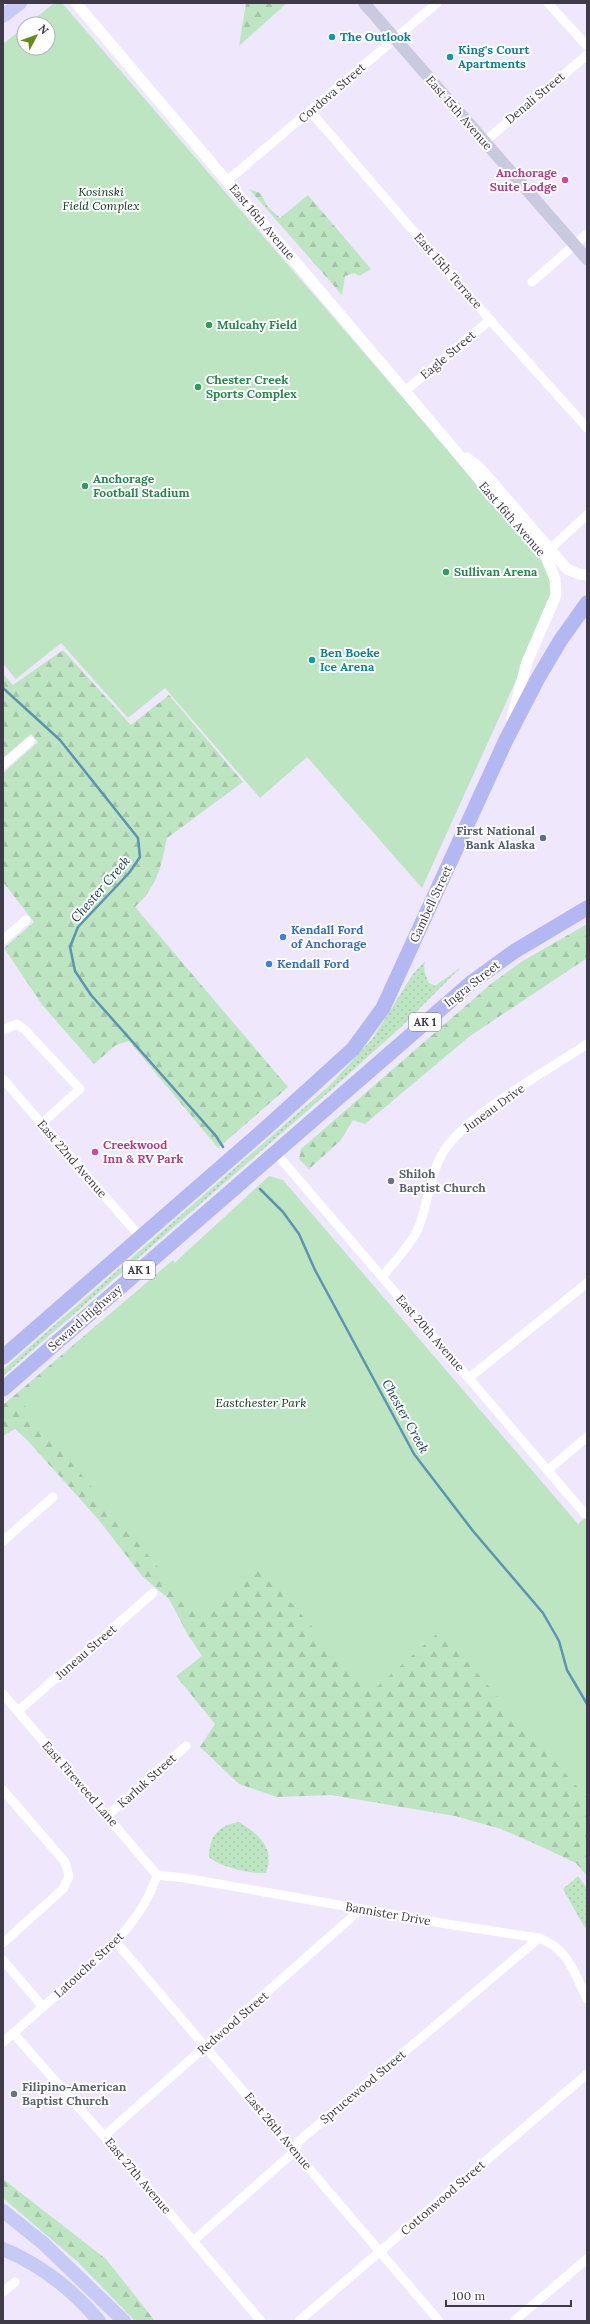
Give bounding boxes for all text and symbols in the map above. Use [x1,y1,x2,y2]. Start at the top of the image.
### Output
north arrow [16,16,56,56]
text: N [35,22,52,38]
place label: The Outlook [340,29,411,44]
marker: The Outlook [327,32,337,42]
place label: King's Court Apartments [458,42,530,71]
marker: King's Court Apartments [445,52,455,62]
street label: Cordova Street [295,59,369,126]
street label: Denali Street [502,68,568,127]
street label: East 15th Avenue [423,72,496,153]
place label: Anchorage Suite Lodge [490,165,558,194]
marker: Anchorage Suite Lodge [560,175,570,185]
street label: East 16th Avenue [226,181,299,263]
park label: Kosinski Field Complex [62,184,140,213]
street label: East 15th Terrace [411,230,486,312]
place label: Mulcahy Field [217,317,297,332]
marker: Mulcahy Field [204,320,214,330]
street label: Eagle Street [417,327,479,382]
place label: Chester Creek Sports Complex [206,372,297,401]
marker: Chester Creek Sports Complex [193,382,203,392]
place label: Anchorage Football Stadium [93,471,190,500]
street label: East 16th Avenue [476,478,549,559]
marker: Anchorage Football Stadium [80,481,90,491]
place label: Sullivan Arena [454,564,538,579]
marker: Sullivan Arena [441,567,451,577]
place label: Ben Boeke Ice Arena [320,645,380,674]
marker: Ben Boeke Ice Arena [307,655,317,665]
place label: First National Bank Alaska [456,823,536,852]
marker: First National Bank Alaska [538,833,548,843]
water label: Chester Creek [67,853,134,926]
street label: Gambell Street [406,863,455,945]
place label: Kendall Ford of Anchorage [291,922,367,951]
marker: Kendall Ford of Anchorage [278,932,288,942]
place label: Kendall Ford [277,956,349,971]
street label: Ingra Street [441,957,503,1010]
marker: Kendall Ford [264,959,274,969]
road number: AK 1 [409,1013,441,1031]
street label: Juneau Drive [459,1080,528,1135]
street label: East 22nd Avenue [34,1117,111,1201]
place label: Creekwood Inn & RV Park [103,1137,183,1166]
marker: Creekwood Inn & RV Park [90,1147,100,1157]
place label: Shiloh Baptist Church [399,1166,486,1195]
marker: Shiloh Baptist Church [386,1176,396,1186]
road number: AK 1 [123,1261,155,1279]
street label: Seward Highway [45,1281,125,1354]
street label: East 20th Avenue [393,1291,468,1374]
water label: Chester Creek [378,1376,433,1457]
park label: Eastchester Park [216,1395,306,1410]
street label: Juneau Street [51,1621,119,1683]
street label: East Fireweed Lane [39,1738,122,1830]
street label: Karluk Street [114,1750,179,1811]
street label: Bannister Drive [344,1899,433,1929]
street label: Latouche Street [51,1928,127,2001]
street label: Redwood Street [194,1988,271,2057]
street label: Sprucewood Street [317,2046,409,2127]
place label: Filipino-American Baptist Church [22,2079,127,2108]
marker: Filipino-American Baptist Church [9,2089,19,2099]
street label: East 26th Avenue [242,2089,315,2173]
street label: East 27th Avenue [102,2135,175,2217]
street label: Cottonwood Street [397,2157,488,2238]
scale bar [446,2282,571,2308]
text: 100 m [452,2288,485,2303]

